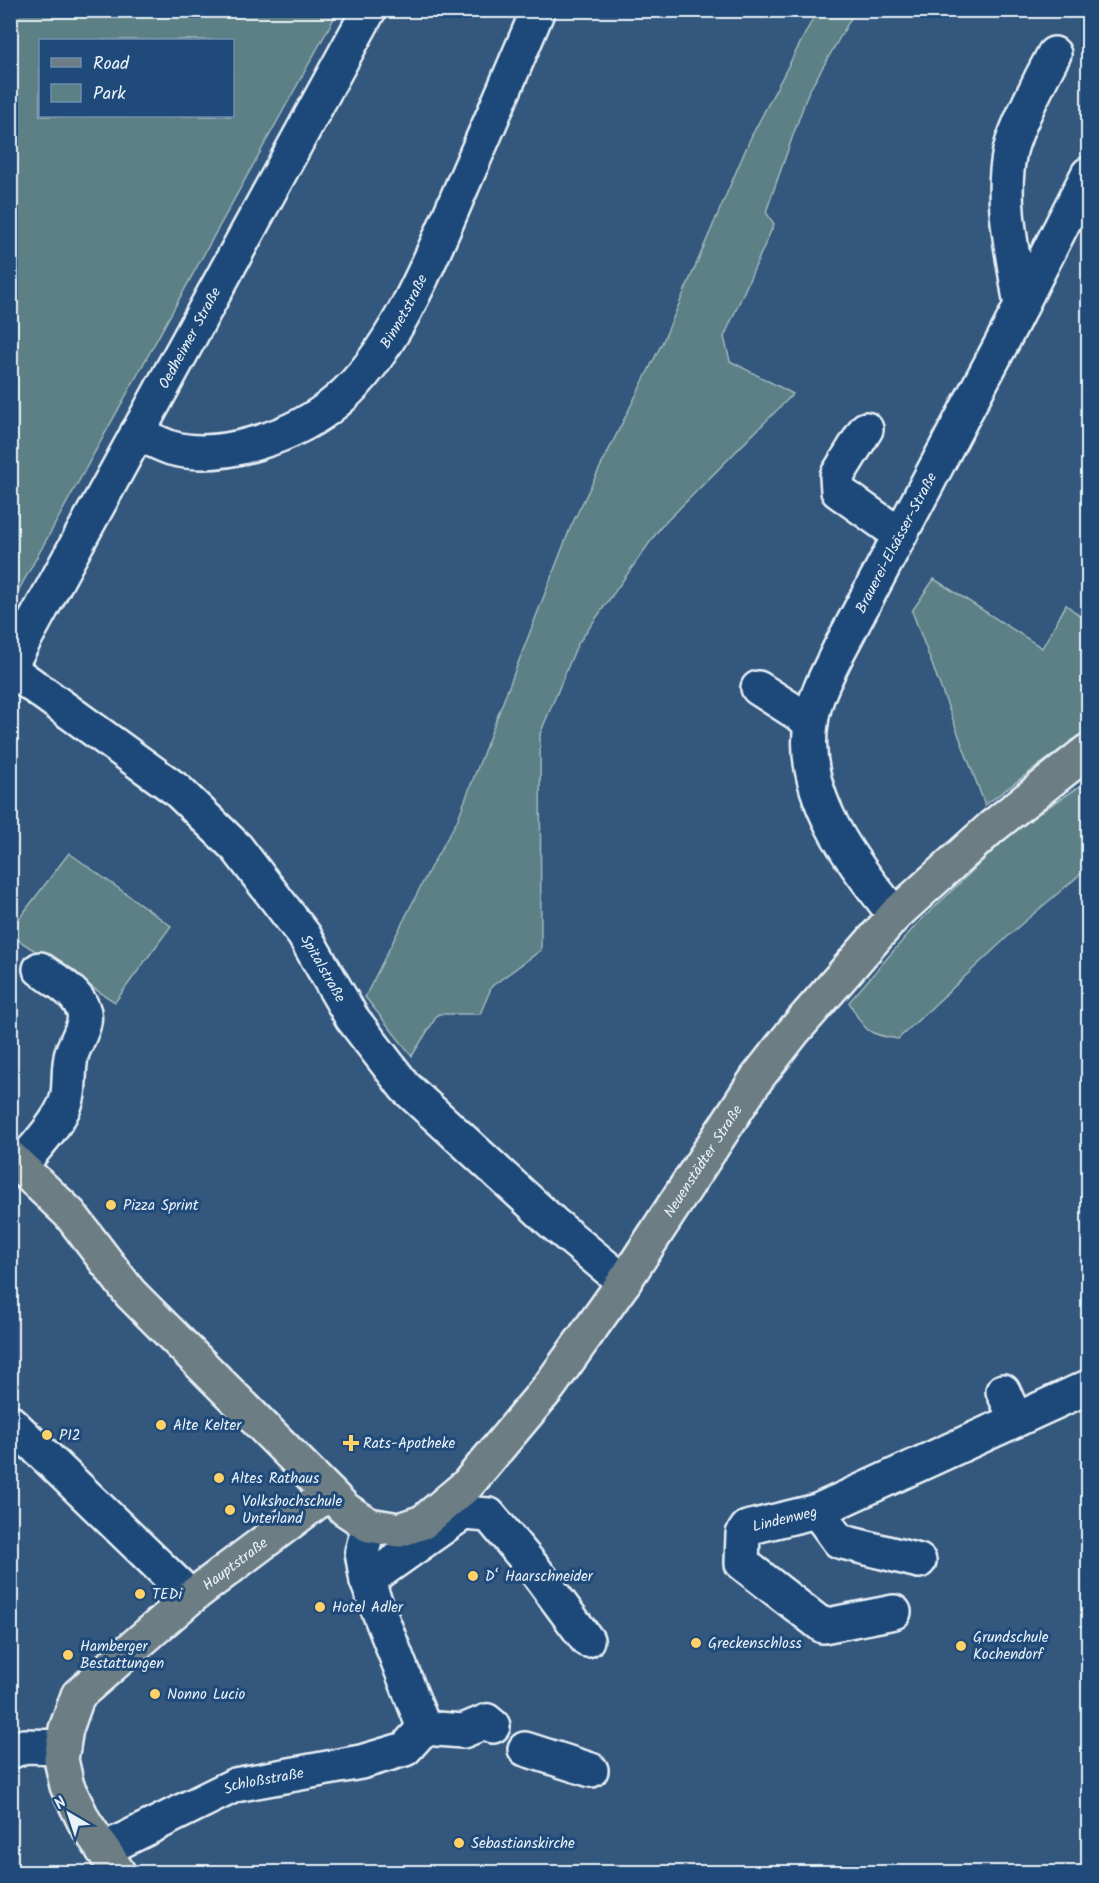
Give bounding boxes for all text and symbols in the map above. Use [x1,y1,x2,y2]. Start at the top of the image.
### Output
legend [39,39,234,117]
text: Road [93,50,130,79]
text: Park [93,80,126,109]
street label: Binnetstraße [374,270,435,354]
street label: Oedheimer Straße [153,283,228,394]
street label: Brauerei-Elsässer-Straße [850,468,944,618]
street label: Spitalstraße [293,930,352,1008]
street label: Neuenstädter Straße [658,1100,750,1223]
place label: Pizza Sprint [123,1194,199,1218]
marker: Pizza Sprint [104,1198,118,1212]
place label: Alte Kelter [173,1414,242,1438]
marker: Alte Kelter [154,1418,168,1432]
place label: P12 [59,1424,81,1448]
marker: P12 [40,1428,54,1442]
place label: Rats-Apotheke [363,1432,456,1456]
marker: Rats-Apotheke [344,1436,358,1450]
place label: Altes Rathaus [231,1467,320,1491]
marker: Altes Rathaus [212,1471,226,1485]
place label: Volkshochschule Unterland [242,1490,342,1531]
street label: Lindenweg [750,1500,820,1539]
marker: Volkshochschule Unterland [223,1503,237,1517]
street label: Hauptstraße [198,1532,274,1597]
place label: D‘ Haarschneider [485,1565,594,1589]
marker: D‘ Haarschneider [466,1569,480,1583]
place label: TEDi [152,1583,183,1607]
marker: TEDi [133,1587,147,1601]
place label: Hotel Adler [332,1596,404,1620]
marker: Hotel Adler [313,1600,327,1614]
place label: Grundschule Kochendorf [973,1626,1049,1667]
place label: Greckenschloss [708,1632,802,1656]
place label: Hamberger Bestattungen [80,1635,164,1676]
marker: Greckenschloss [689,1636,703,1650]
marker: Grundschule Kochendorf [954,1639,968,1653]
marker: Hamberger Bestattungen [61,1648,75,1662]
place label: Nonno Lucio [167,1683,245,1707]
marker: Nonno Lucio [148,1687,162,1701]
street label: Schloßstraße [219,1762,306,1802]
north arrow [39,1784,99,1844]
text: N [49,1791,72,1816]
place label: Sebastianskirche [471,1832,575,1856]
marker: Sebastianskirche [452,1836,466,1850]

